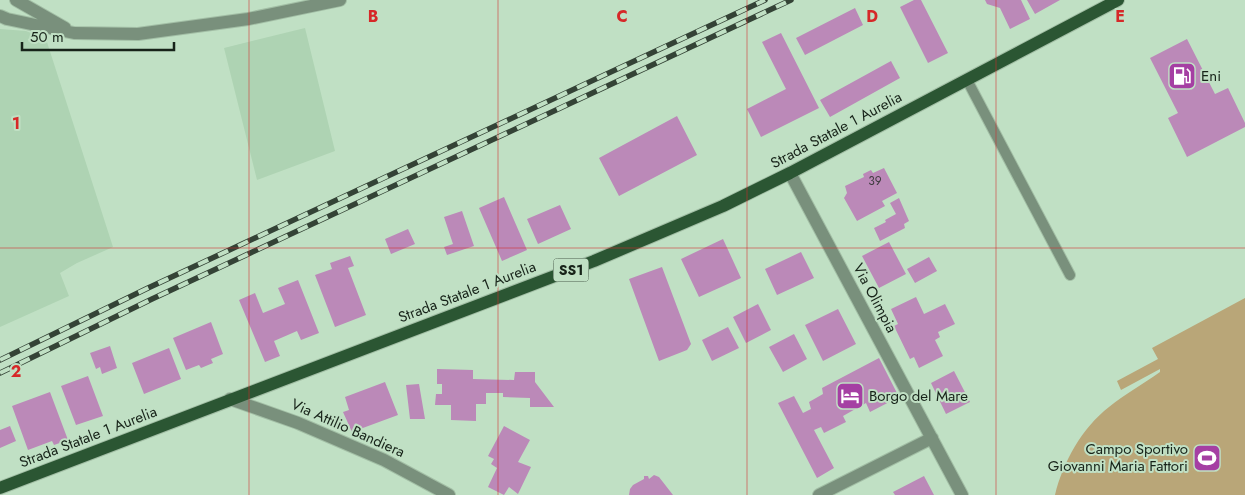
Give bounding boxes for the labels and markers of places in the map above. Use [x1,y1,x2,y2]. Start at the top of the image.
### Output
fuel station icon: Eni [1167,61,1197,91]
place label: Eni [1201,65,1221,87]
hotel icon: Borgo del Mare [835,381,865,411]
place label: Borgo del Mare [869,385,968,407]
place label: Campo Sportivo Giovanni Maria Fattori [1048,438,1188,477]
sports icon: Campo Sportivo Giovanni Maria Fattori [1192,443,1222,473]

